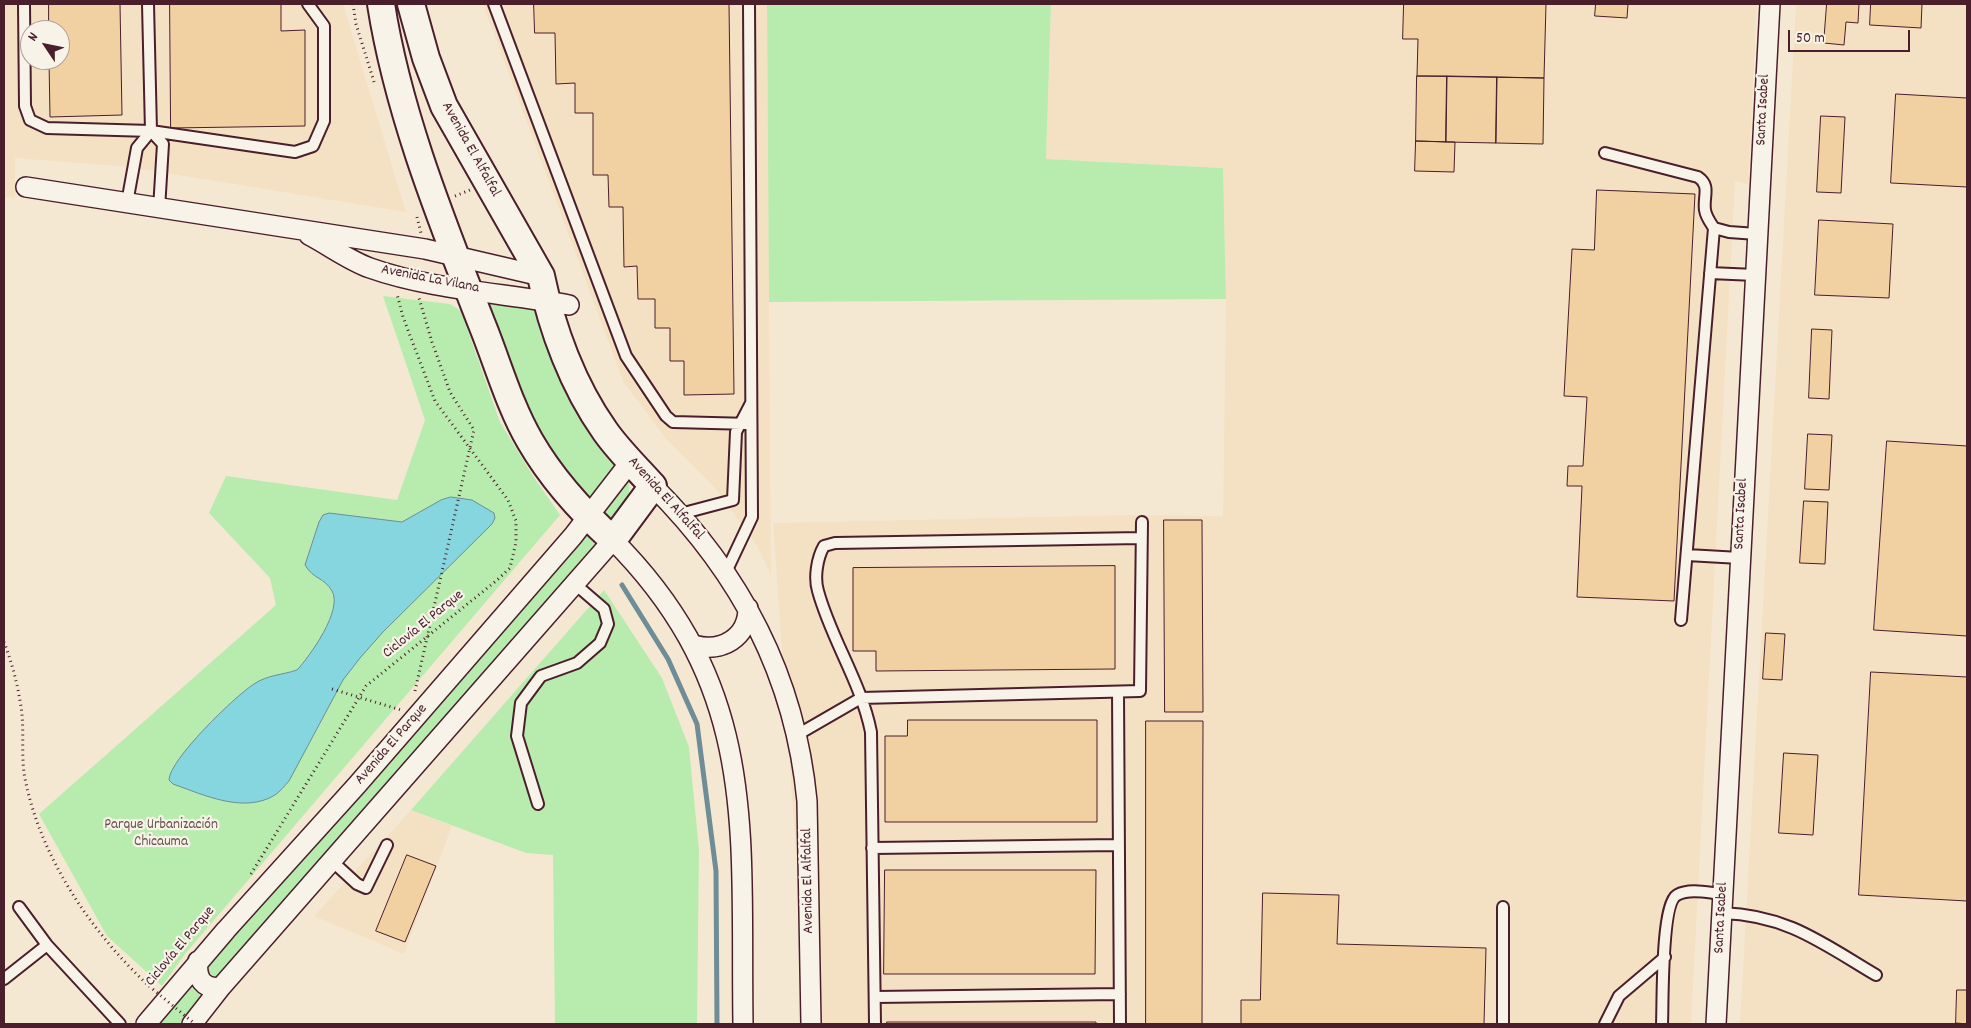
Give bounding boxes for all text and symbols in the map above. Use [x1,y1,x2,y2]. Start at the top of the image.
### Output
north arrow [20,20,70,70]
scale bar [1791,20,1914,52]
text: 50 m [1796,28,1825,50]
text: N [23,29,44,46]
street label: Santa Isabel [1753,74,1775,146]
street label: Avenida El Alfalfal [437,99,503,201]
street label: Avenida La Vilana [380,262,480,298]
street label: Avenida El Alfalfal [623,454,707,544]
street label: Santa Isabel [1731,478,1753,550]
street label: Ciclovía El Parque [380,587,468,663]
street label: Avenida El Parque [352,701,432,789]
park label: Parque Urbanización Chicauma [104,817,218,852]
street label: Avenida El Alfalfal [799,828,819,934]
street label: Santa Isabel [1711,882,1733,954]
street label: Ciclovía El Parque [142,903,220,991]

